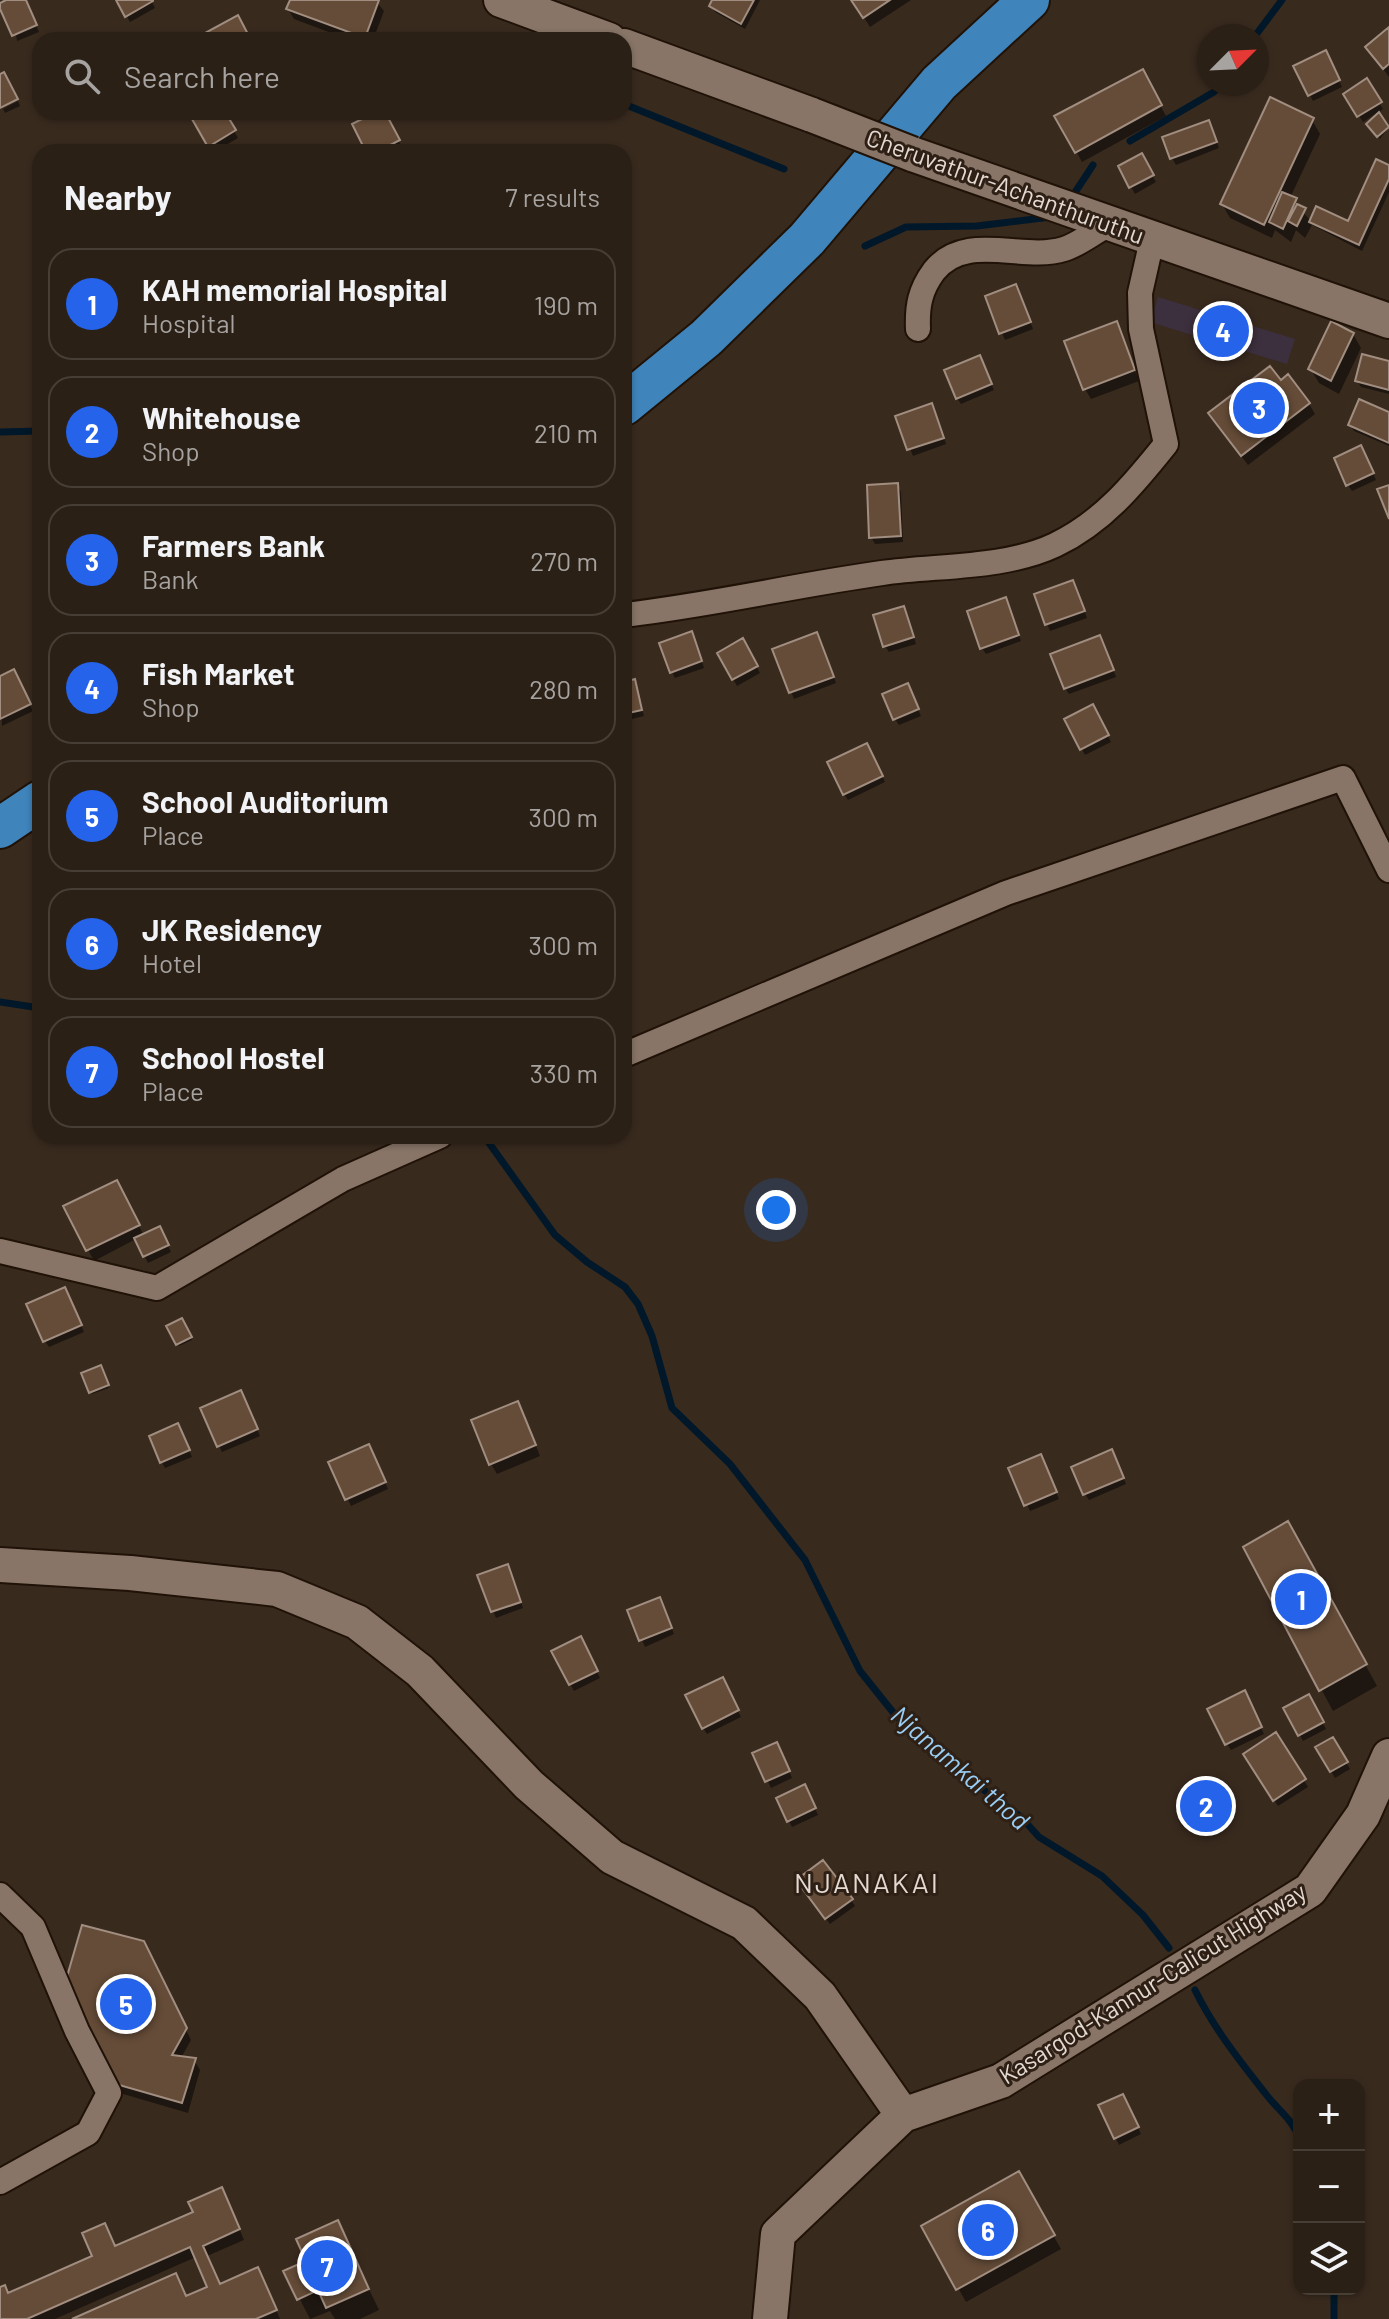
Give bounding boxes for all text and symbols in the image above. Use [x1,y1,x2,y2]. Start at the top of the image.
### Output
north arrow [1197,24,1269,96]
search box [32,32,632,120]
icon: search [60,54,104,98]
text: Search here [124,58,280,94]
street label: Cheruvathur-Achanthuruthu [863,122,1148,249]
text: Nearby [64,176,172,217]
text: 7 results [505,181,600,212]
text: KAH memorial Hospital [142,271,447,307]
text: 1 [87,289,97,320]
text: 190 m [534,289,598,320]
pin: 4 [1197,301,1249,361]
text: Hospital [142,307,235,338]
pin: 3 [1233,378,1285,438]
text: Whitehouse [142,399,301,435]
text: 2 [85,417,99,448]
text: 210 m [534,417,598,448]
text: Shop [142,435,200,466]
text: Farmers Bank [142,527,325,563]
text: 3 [85,545,99,576]
text: 270 m [530,545,598,576]
text: Bank [142,563,198,594]
text: Fish Market [142,655,295,691]
text: 4 [84,673,100,704]
text: 280 m [529,673,598,704]
text: Shop [142,691,200,722]
text: School Auditorium [142,783,389,819]
text: 5 [85,801,99,832]
text: 300 m [529,801,598,832]
text: Place [142,819,204,850]
text: JK Residency [142,911,322,947]
text: 6 [85,929,99,960]
text: 300 m [529,929,598,960]
text: Hotel [142,947,202,978]
text: School Hostel [142,1039,325,1075]
text: 7 [86,1057,98,1088]
text: 330 m [530,1057,598,1088]
text: Place [142,1075,204,1106]
your location [756,1190,796,1230]
pin: 1 [1275,1569,1327,1629]
water label: Njanamkai thod [886,1698,1037,1835]
pin: 2 [1180,1776,1232,1836]
district label: NJANAKAI [794,1865,940,1899]
street label: Kasargod-Kannur-Calicut Highway [993,1876,1311,2089]
pin: 5 [100,1974,152,2034]
map controls [1293,2079,1365,2295]
button: + [1293,2079,1365,2151]
button: − [1293,2151,1365,2223]
pin: 6 [962,2200,1014,2260]
button: layers [1293,2223,1365,2295]
pin: 7 [301,2236,353,2296]

